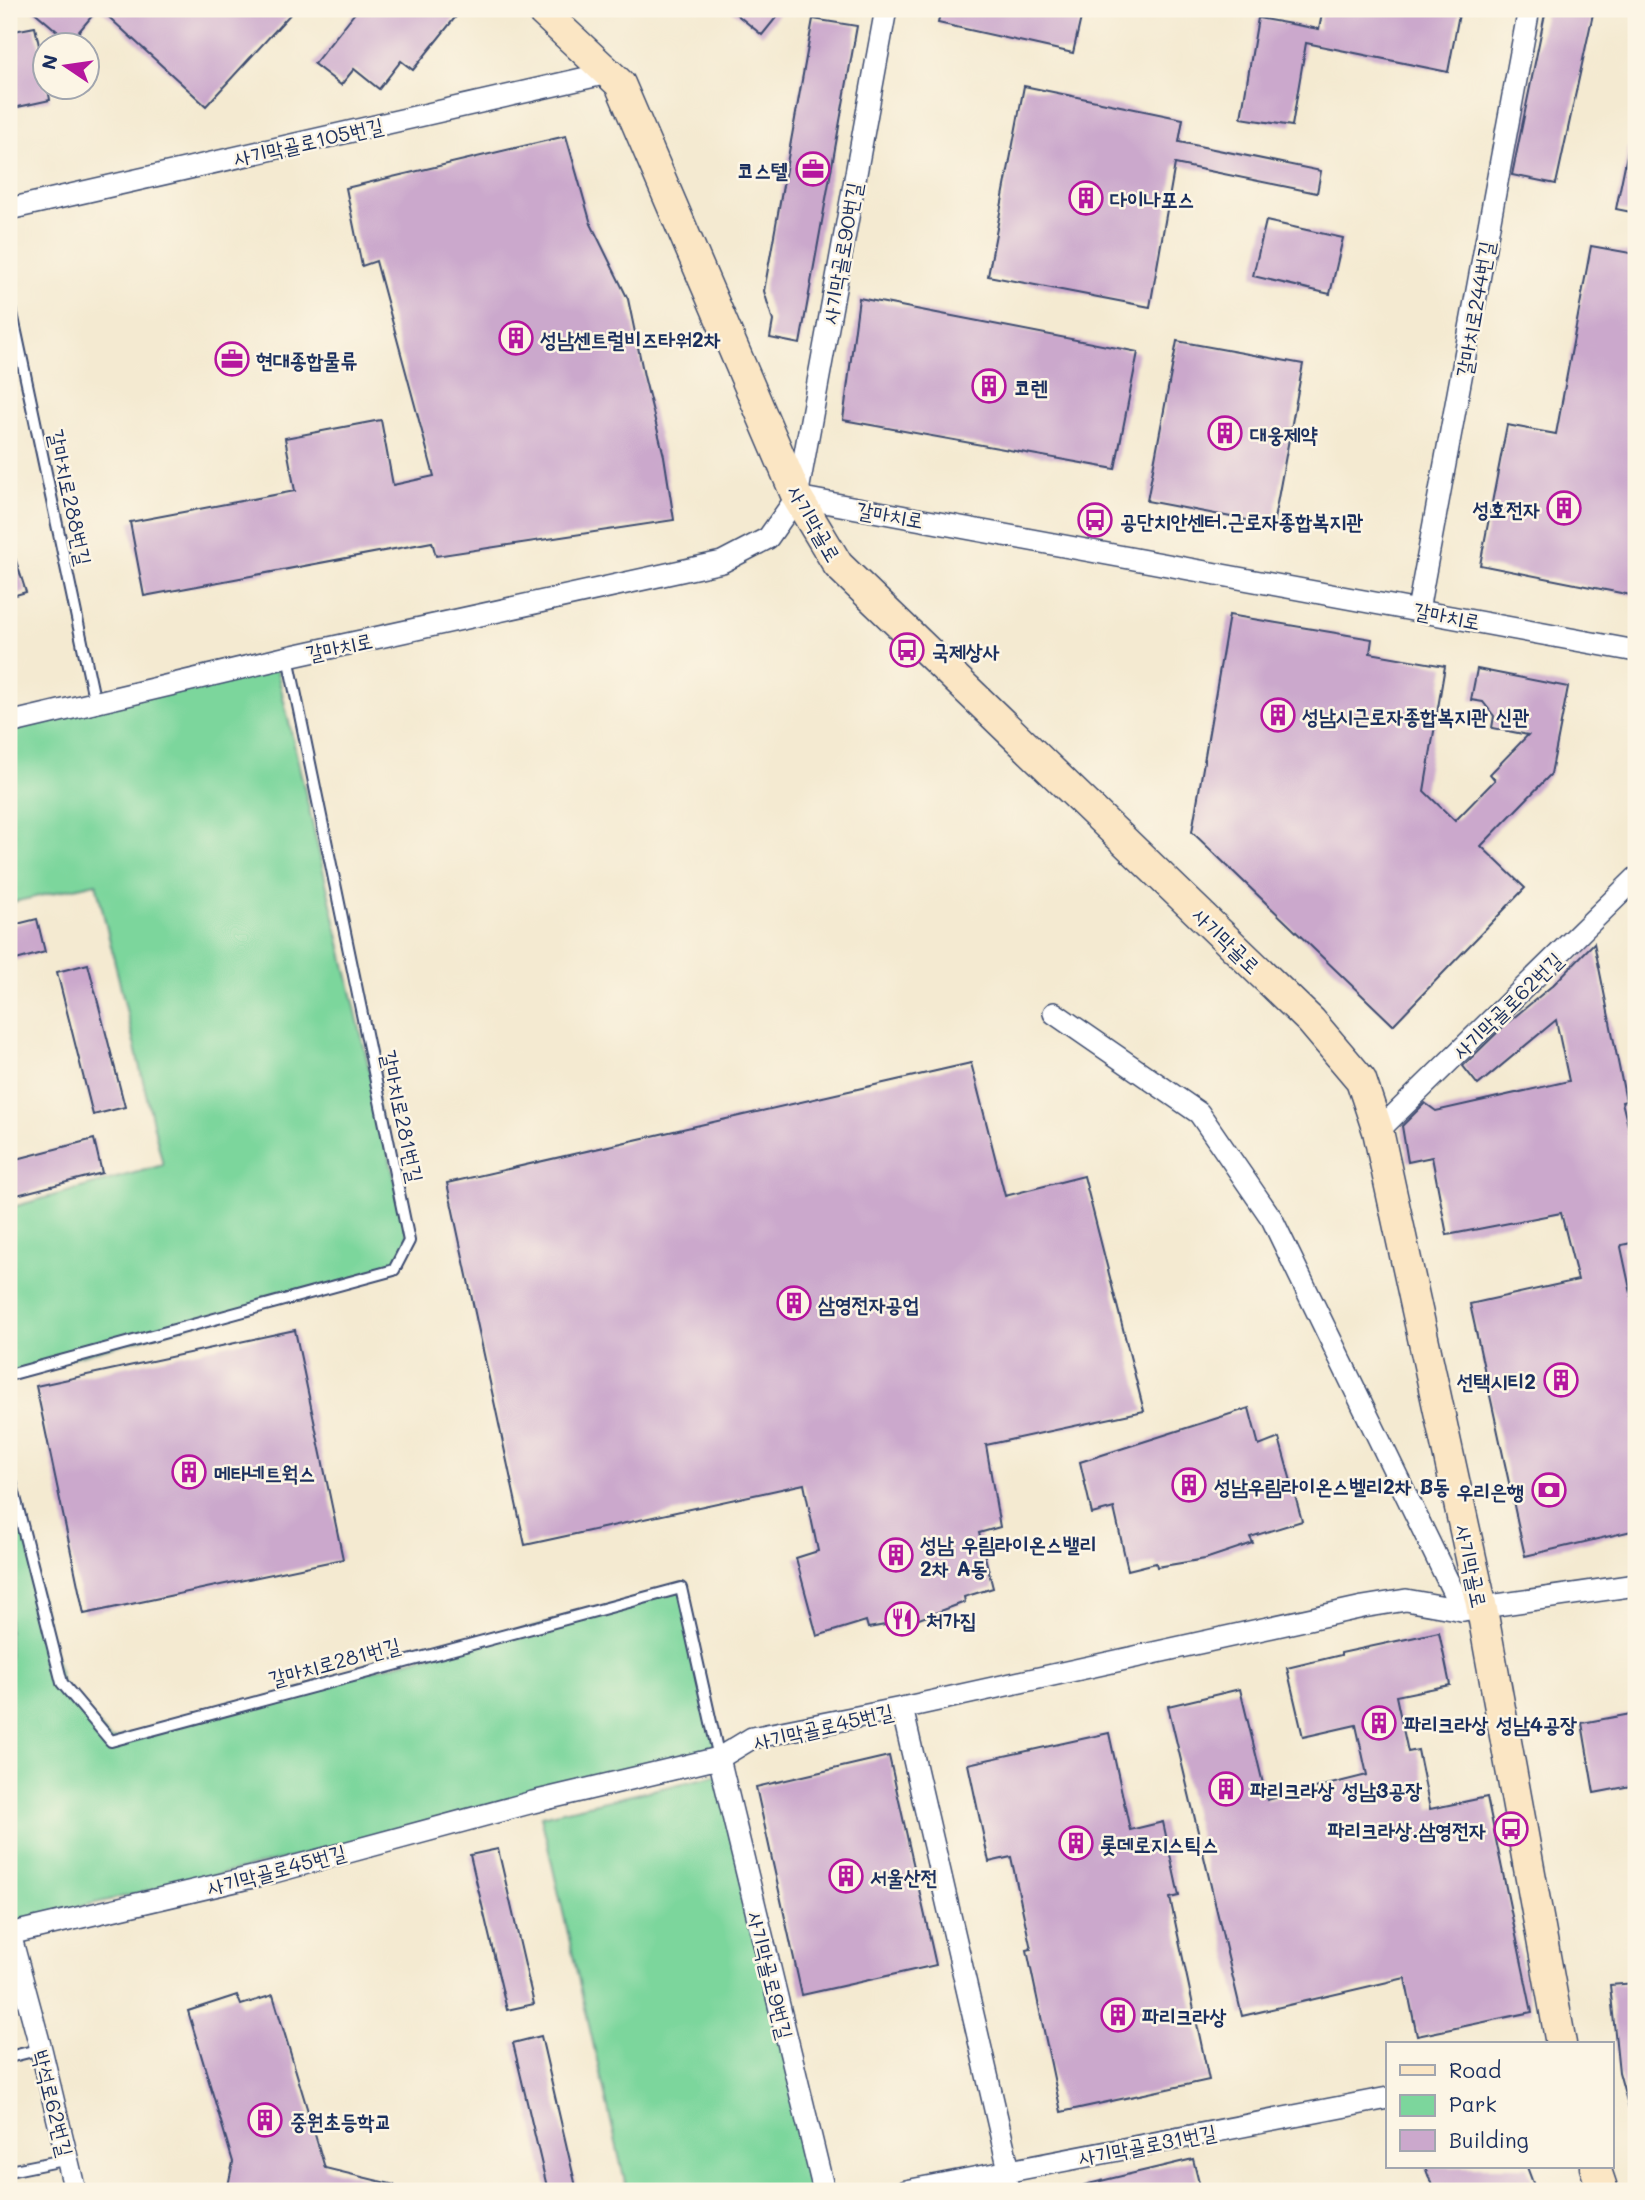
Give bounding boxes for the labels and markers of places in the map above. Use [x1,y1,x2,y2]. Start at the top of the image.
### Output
office icon: 코스텔 [794,150,832,188]
place label: 코스텔 [737,156,788,183]
building icon: 다이나포스 [1067,179,1105,217]
place label: 다이나포스 [1110,185,1195,212]
building icon: 성남센트럴비즈타워2차 [497,319,535,357]
place label: 성남센트럴비즈타워2차 [540,325,721,352]
office icon: 현대종합물류 [213,340,251,378]
place label: 현대종합물류 [256,346,357,373]
building icon: 코렌 [970,367,1008,405]
place label: 코렌 [1014,373,1048,400]
building icon: 대웅제약 [1206,414,1244,452]
place label: 대웅제약 [1250,420,1318,447]
building icon: 성호전자 [1545,489,1583,527]
place label: 성호전자 [1472,495,1540,522]
bus stop icon: 공단치안센터.근로자종합복지관 [1076,501,1114,539]
place label: 공단치안센터.근로자종합복지관 [1120,507,1363,534]
bus stop icon: 국제상사 [888,631,926,669]
place label: 국제상사 [932,637,1000,664]
building icon: 성남시근로자종합복지관 신관 [1259,696,1297,734]
place label: 성남시근로자종합복지관 신관 [1302,702,1529,729]
building icon: 삼영전자공업 [775,1284,813,1322]
place label: 삼영전자공업 [818,1290,919,1317]
building icon: 선택시티2 [1542,1361,1580,1399]
place label: 선택시티2 [1457,1367,1536,1394]
building icon: 메타네트웍스 [170,1453,208,1491]
place label: 메타네트웍스 [214,1459,315,1486]
building icon: 성남우림라이온스벨리2차 B동 [1170,1466,1208,1504]
bank icon: 우리은행 [1530,1471,1568,1509]
place label: 성남우림라이온스벨리2차 B동 [1214,1472,1450,1499]
place label: 우리은행 [1456,1477,1524,1504]
place label: 성남 우림라이온스밸리 2차 A동 [920,1530,1097,1581]
building icon: 성남 우림라이온스밸리 2차 A동 [877,1536,915,1574]
restaurant icon: 처가집 [883,1600,921,1638]
place label: 처가집 [926,1606,977,1633]
building icon: 파리크라상 성남4공장 [1360,1704,1398,1742]
place label: 파리크라상 성남4공장 [1404,1710,1577,1737]
building icon: 파리크라상 성남3공장 [1207,1770,1245,1808]
place label: 파리크라상 성남3공장 [1250,1776,1422,1803]
bus stop icon: 파리크라상.삼영전자 [1492,1810,1530,1848]
place label: 파리크라상.삼영전자 [1327,1816,1486,1843]
building icon: 롯데로지스틱스 [1057,1824,1095,1862]
place label: 롯데로지스틱스 [1100,1830,1218,1857]
building icon: 서울산전 [827,1857,865,1895]
place label: 서울산전 [870,1863,938,1890]
building icon: 파리크라상 [1099,1996,1137,2034]
place label: 파리크라상 [1142,2002,1227,2029]
building icon: 중원초등학교 [246,2101,284,2139]
place label: 중원초등학교 [290,2107,391,2134]

